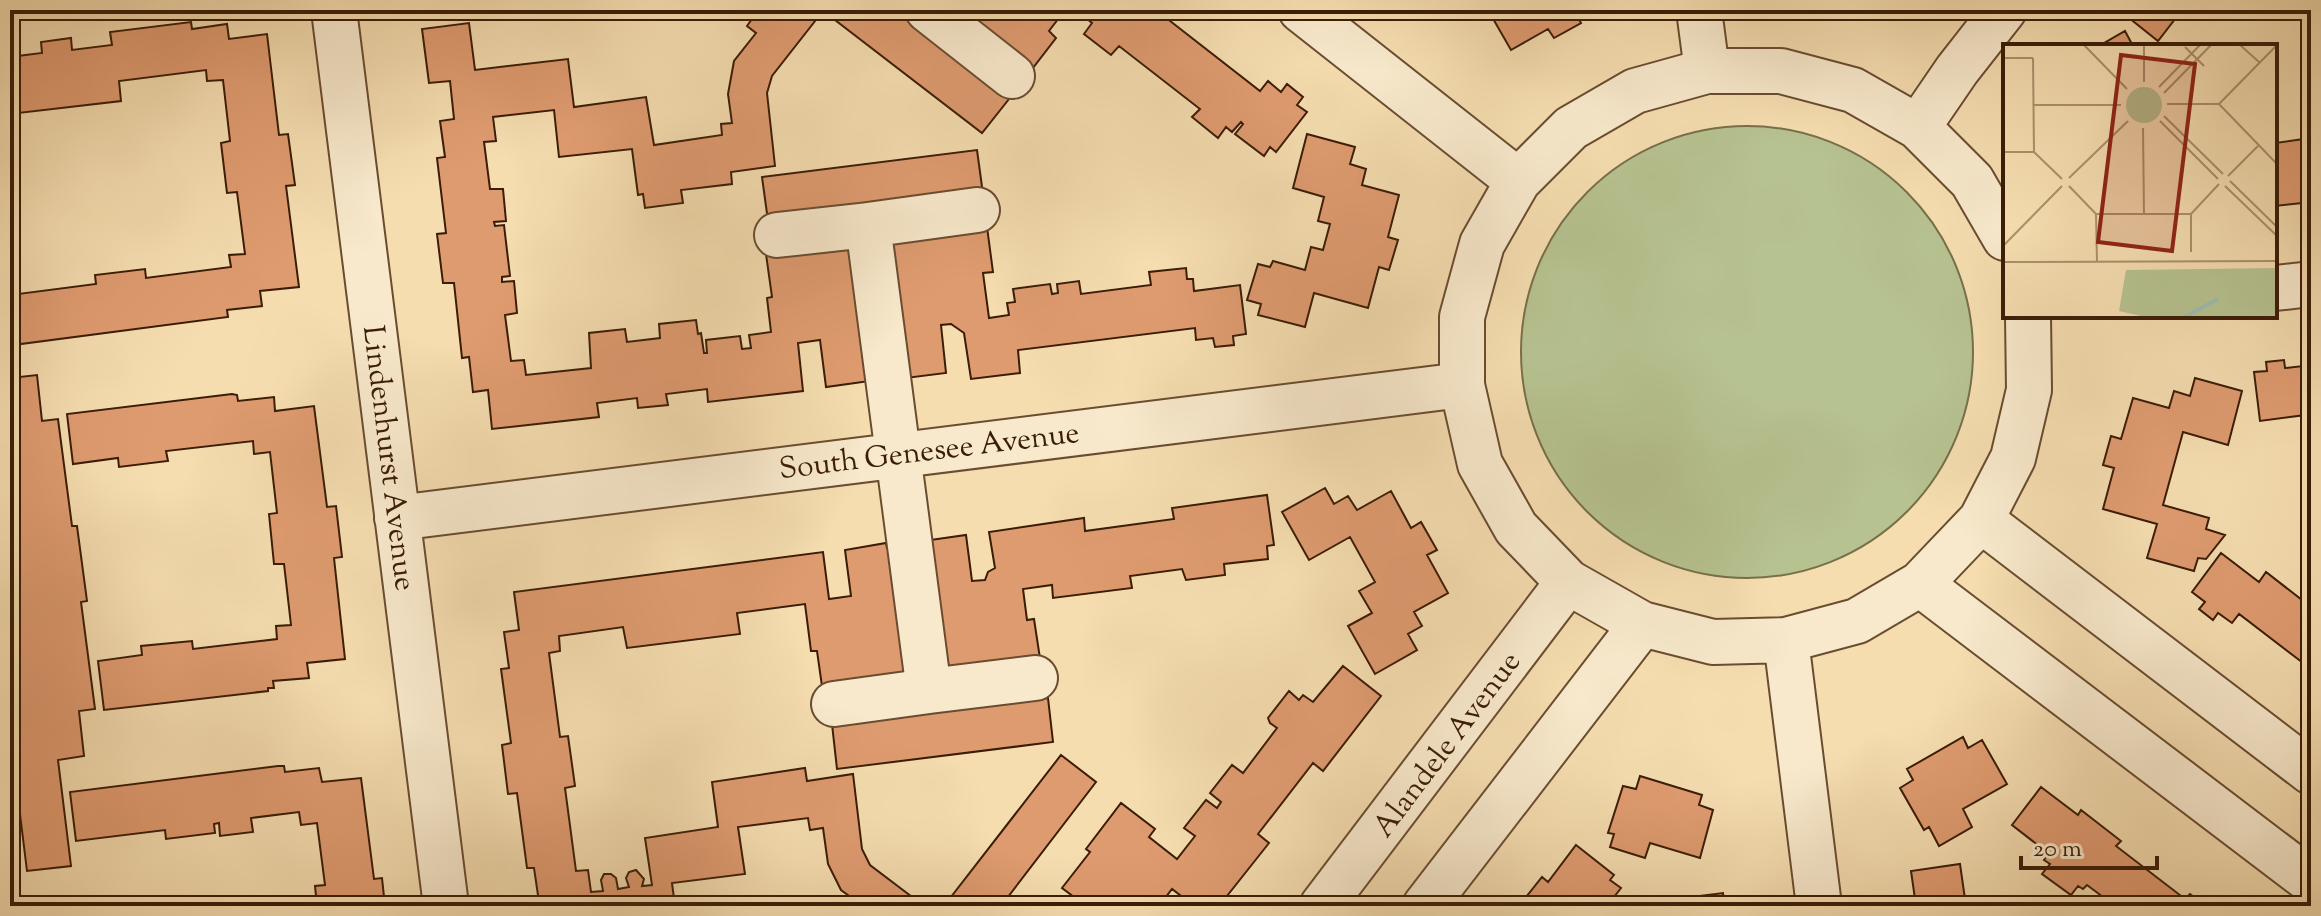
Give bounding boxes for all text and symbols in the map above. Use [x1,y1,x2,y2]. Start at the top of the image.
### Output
inset map [2003,44,2277,318]
street label: Lindenhurst Avenue [350,323,425,593]
street label: South Genesee Avenue [777,413,1082,492]
street label: Alandele Avenue [1364,643,1532,848]
scale bar [2021,820,2157,870]
text: 20 m [2033,833,2082,867]

